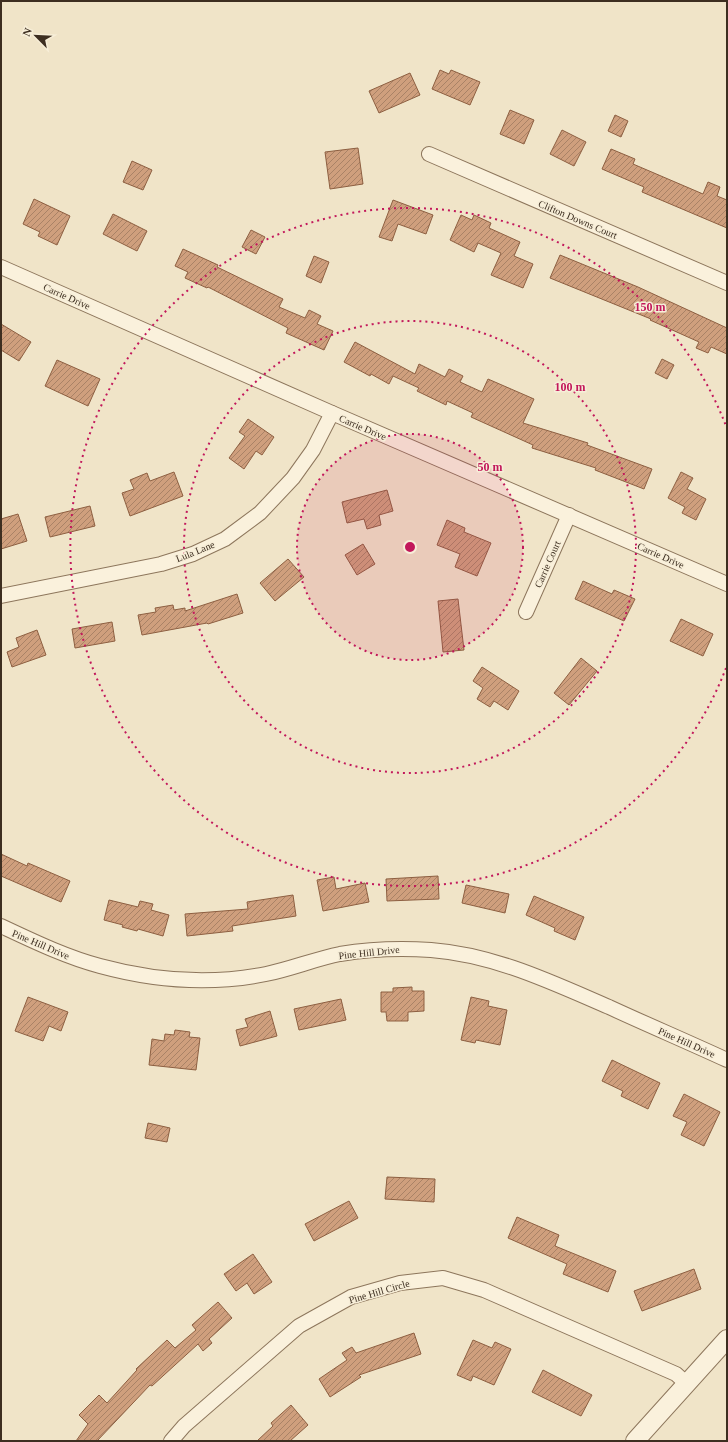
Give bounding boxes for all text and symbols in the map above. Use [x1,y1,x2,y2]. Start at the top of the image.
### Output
north arrow [16,16,56,56]
text: N [20,26,34,38]
street label: Clifton Downs Court [537,198,619,241]
street label: Carrie Drive [42,281,92,312]
text: 150 m [635,300,666,314]
text: 100 m [555,380,586,394]
street label: Carrie Drive [338,413,389,443]
text: 50 m [478,460,503,474]
street label: Lula Lane [174,539,217,564]
street label: Carrie Court [532,539,563,589]
centre of rings [403,540,417,554]
street label: Carrie Drive [636,540,686,571]
street label: Pine Hill Drive [11,927,72,962]
street label: Pine Hill Drive [338,944,401,961]
street label: Pine Hill Drive [657,1025,717,1060]
street label: Pine Hill Circle [347,1277,411,1305]

